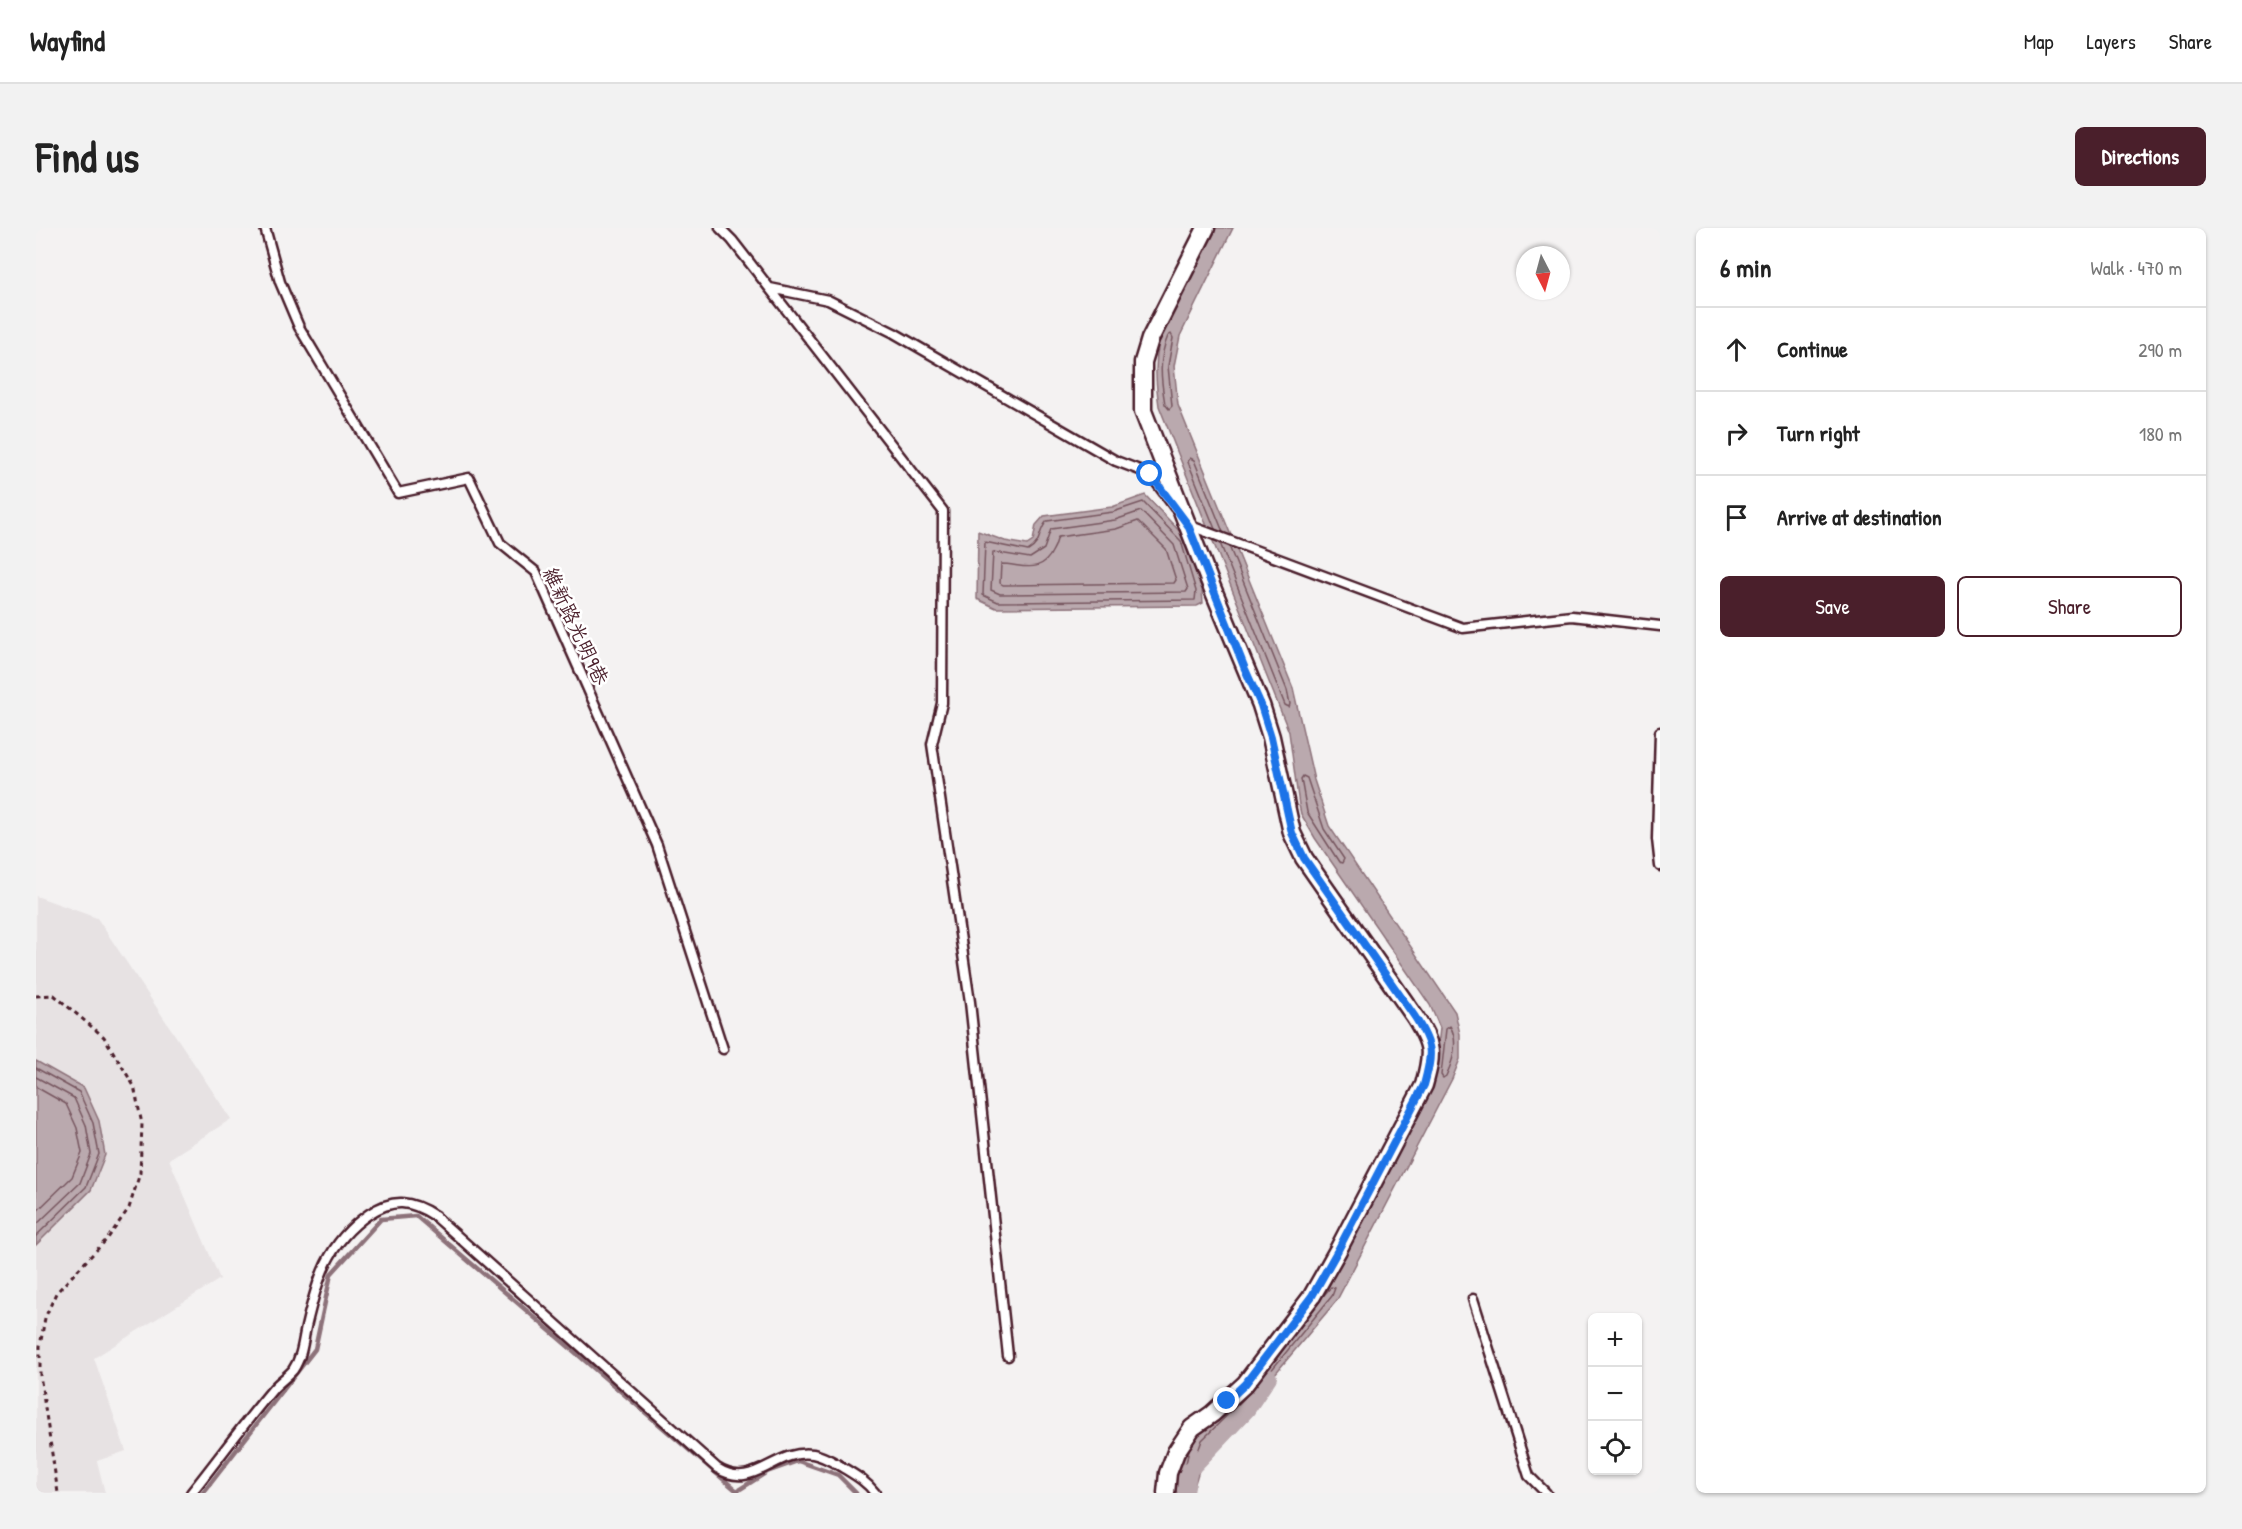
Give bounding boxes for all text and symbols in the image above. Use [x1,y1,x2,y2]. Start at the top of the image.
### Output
text: Wayfind [30,22,105,60]
text: Map [2024,27,2053,56]
text: Layers [2086,27,2136,56]
text: Share [2169,27,2212,56]
button: Directions [2075,127,2206,186]
text: Find us [36,128,139,185]
north arrow [1516,246,1570,300]
text: 6 min [1720,250,1772,285]
text: Walk · 470 m [2090,254,2182,281]
icon: ahead [1720,333,1753,366]
text: Continue [1777,334,1848,364]
text: 290 m [2138,336,2182,363]
icon: right [1720,417,1753,450]
text: Turn right [1777,418,1860,448]
text: 180 m [2139,420,2182,447]
route start [1136,460,1162,486]
icon: arrive [1720,501,1753,534]
text: Arrive at destination [1777,502,1942,532]
street label: 維新路光明9巷 [537,562,616,690]
button: Save [1720,576,1945,637]
button: Share [1957,576,2182,637]
map controls [1588,1313,1642,1475]
button: + [1588,1313,1642,1367]
button: − [1588,1367,1642,1421]
route end [1213,1387,1239,1413]
button: locate [1588,1421,1642,1475]

